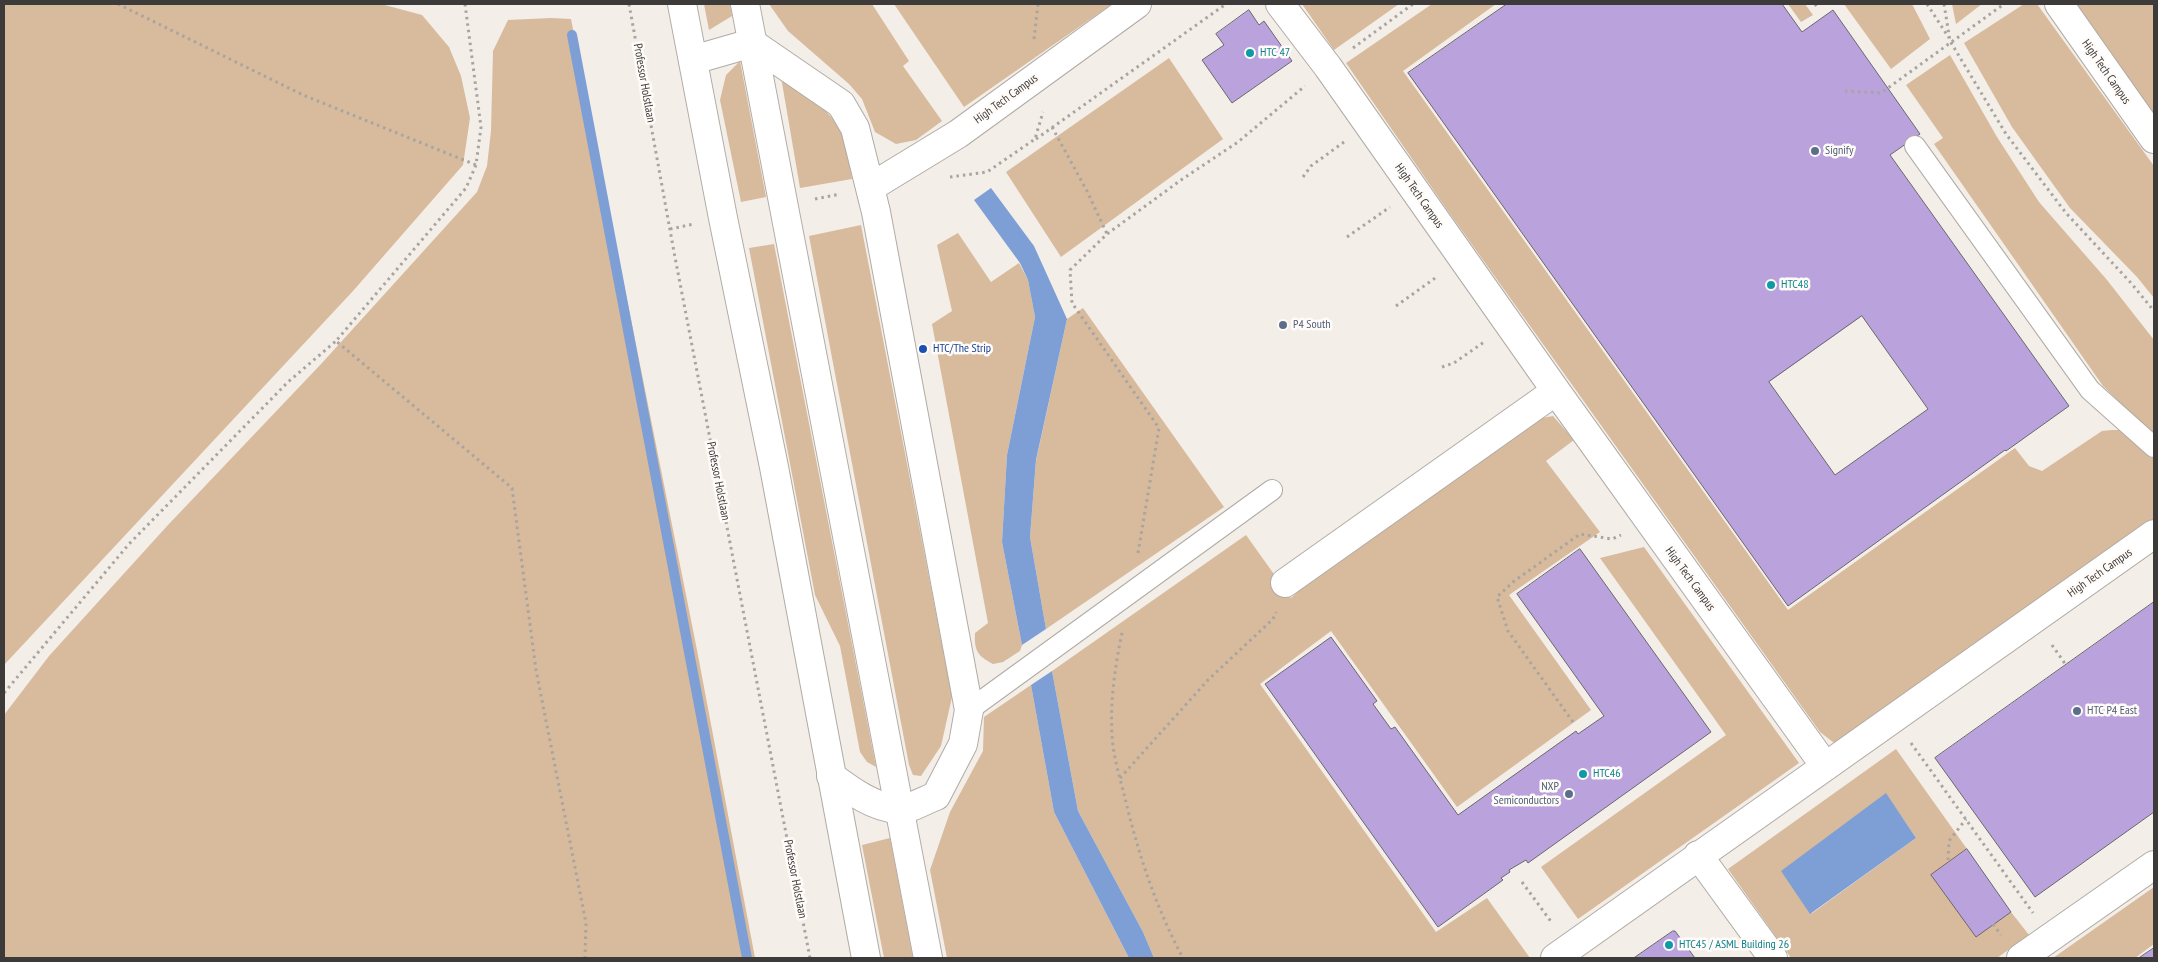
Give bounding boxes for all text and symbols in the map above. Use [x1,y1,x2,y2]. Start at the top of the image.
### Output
street label: High Tech Campus [2078,37,2134,107]
street label: Professor Holstlaan [630,42,658,124]
place label: HTC 47 [1260,46,1290,60]
marker: HTC 47 [1244,47,1256,59]
street label: High Tech Campus [971,71,1041,127]
place label: Signify [1825,144,1853,158]
marker: Signify [1809,145,1821,157]
street label: High Tech Campus [1391,161,1447,231]
place label: HTC48 [1781,278,1809,292]
marker: HTC48 [1765,279,1777,291]
place label: P4 South [1293,318,1330,332]
marker: P4 South [1277,319,1289,331]
place label: HTC/The Strip [933,342,991,356]
marker: HTC/The Strip [917,343,929,355]
street label: Professor Holstlaan [703,440,733,522]
street label: High Tech Campus [1662,544,1718,614]
street label: High Tech Campus [2065,545,2135,601]
place label: HTC P4 East [2087,704,2137,718]
marker: HTC P4 East [2071,705,2083,717]
place label: HTC46 [1593,767,1621,781]
marker: HTC46 [1577,768,1589,780]
place label: NXP Semiconductors [1494,780,1559,808]
marker: NXP Semiconductors [1563,788,1575,800]
street label: Professor Holstlaan [780,838,810,920]
place label: HTC45 / ASML Building 26 [1679,938,1789,952]
marker: HTC45 / ASML Building 26 [1663,939,1675,951]

